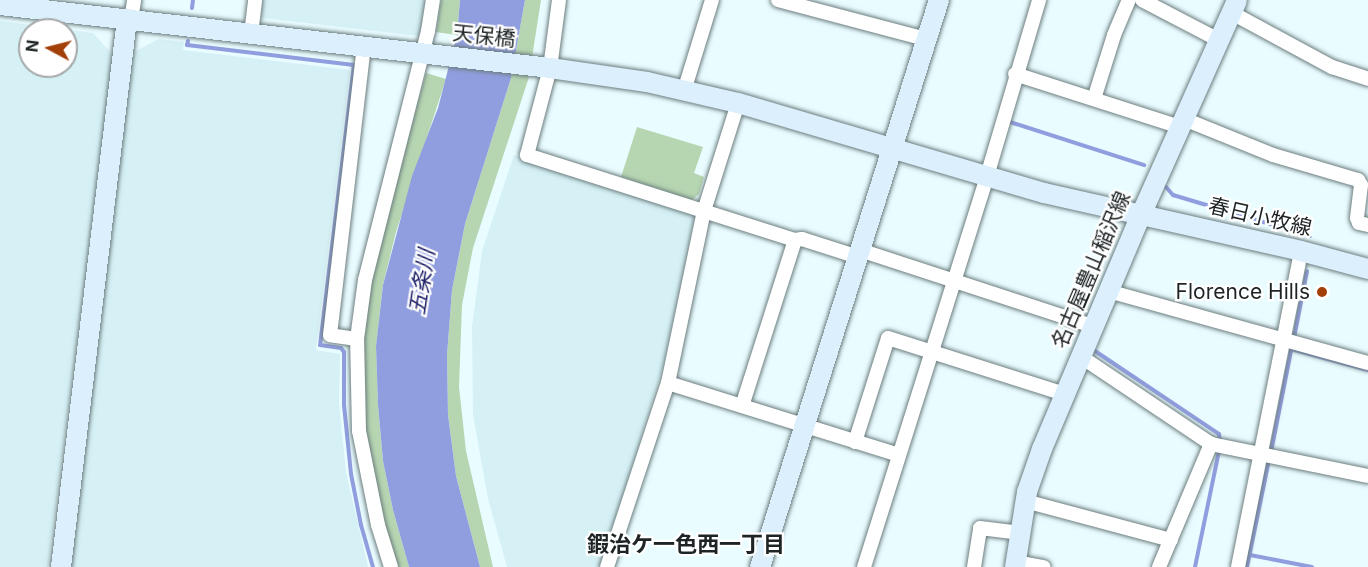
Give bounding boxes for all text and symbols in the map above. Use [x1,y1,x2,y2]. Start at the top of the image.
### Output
north arrow [18,18,78,78]
street label: 天保橋 [451,20,517,52]
text: N [21,39,43,53]
street label: 名古屋豊山稲沢線 [1047,188,1135,352]
street label: 春日小牧線 [1206,193,1314,241]
water label: 五条川 [404,247,440,317]
place label: Florence Hills [1176,279,1310,305]
marker: Florence Hills [1315,285,1329,299]
district label: 鍜治ケ一色西一丁目 [587,532,785,558]

